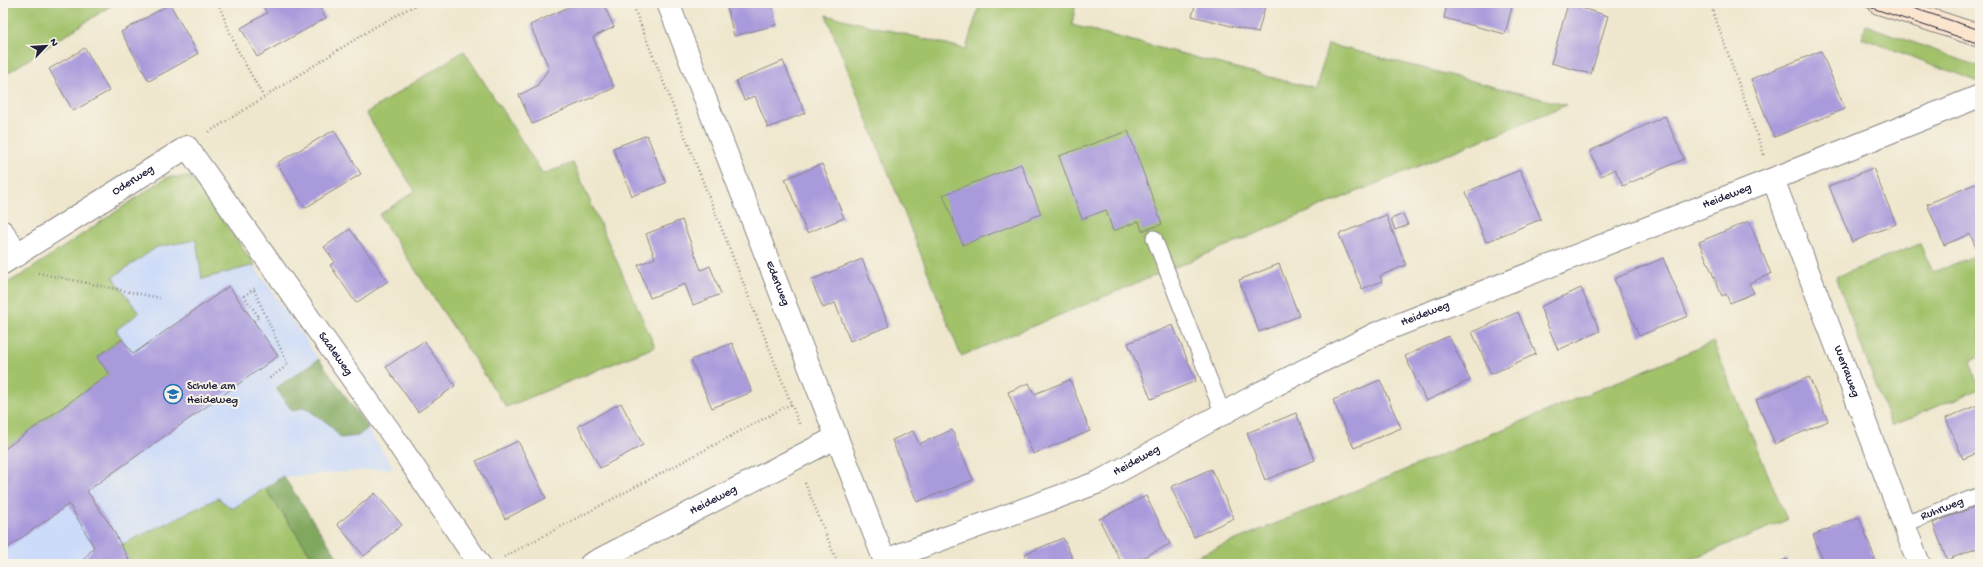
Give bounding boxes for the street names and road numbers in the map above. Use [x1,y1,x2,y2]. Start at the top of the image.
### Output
street label: Oderweg [110,162,157,199]
street label: Heideweg [1701,181,1754,213]
street label: Ederweg [762,259,792,308]
street label: Heideweg [1399,299,1452,330]
street label: Saaleweg [315,330,355,379]
street label: Werraweg [1830,344,1862,399]
street label: Heideweg [1111,443,1163,480]
street label: Heideweg [688,483,740,519]
street label: Ruhrweg [1919,495,1966,524]

